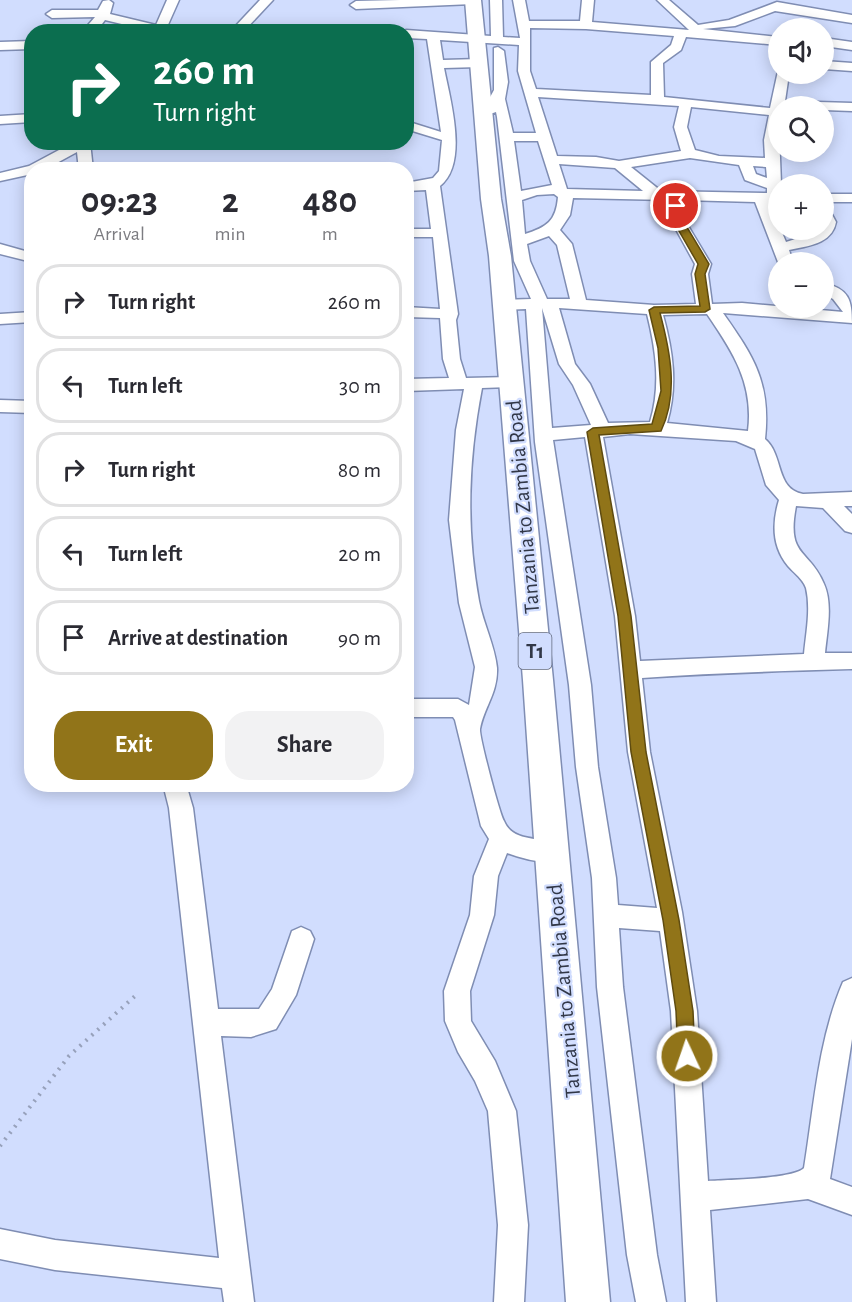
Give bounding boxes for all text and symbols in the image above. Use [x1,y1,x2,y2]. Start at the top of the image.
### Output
map controls [768,18,834,318]
button: sound [768,18,834,84]
icon: right [54,48,132,126]
text: 260 m [153,50,255,92]
button: search [768,96,834,162]
text: Turn right [153,99,256,126]
button: + [768,174,834,240]
pin [650,180,701,231]
text: 09:23 [81,183,158,219]
text: 2 [222,183,239,219]
text: 480 [303,183,357,219]
icon: arrive [659,189,692,222]
text: Arrival [94,224,145,244]
text: min [215,224,246,244]
text: m [322,224,338,244]
button: − [768,252,834,318]
icon: right [57,285,90,318]
text: Turn right [108,291,195,313]
text: 260 m [328,291,381,313]
icon: left [57,369,90,402]
text: Turn left [108,375,182,397]
text: 30 m [339,375,381,397]
street label: Tanzania to Zambia Road [503,399,543,615]
icon: right [57,453,90,486]
text: Turn right [108,459,195,481]
text: 80 m [338,459,381,481]
icon: left [57,537,90,570]
text: Turn left [108,543,182,565]
text: 20 m [338,543,381,565]
icon: arrive [57,621,90,654]
text: Arrive at destination [108,627,288,649]
text: 90 m [338,627,381,649]
road number: T1 [518,633,552,669]
button: Exit [54,711,213,780]
button: Share [225,711,384,780]
street label: Tanzania to Zambia Road [544,883,584,1099]
position arrow [655,1024,719,1088]

